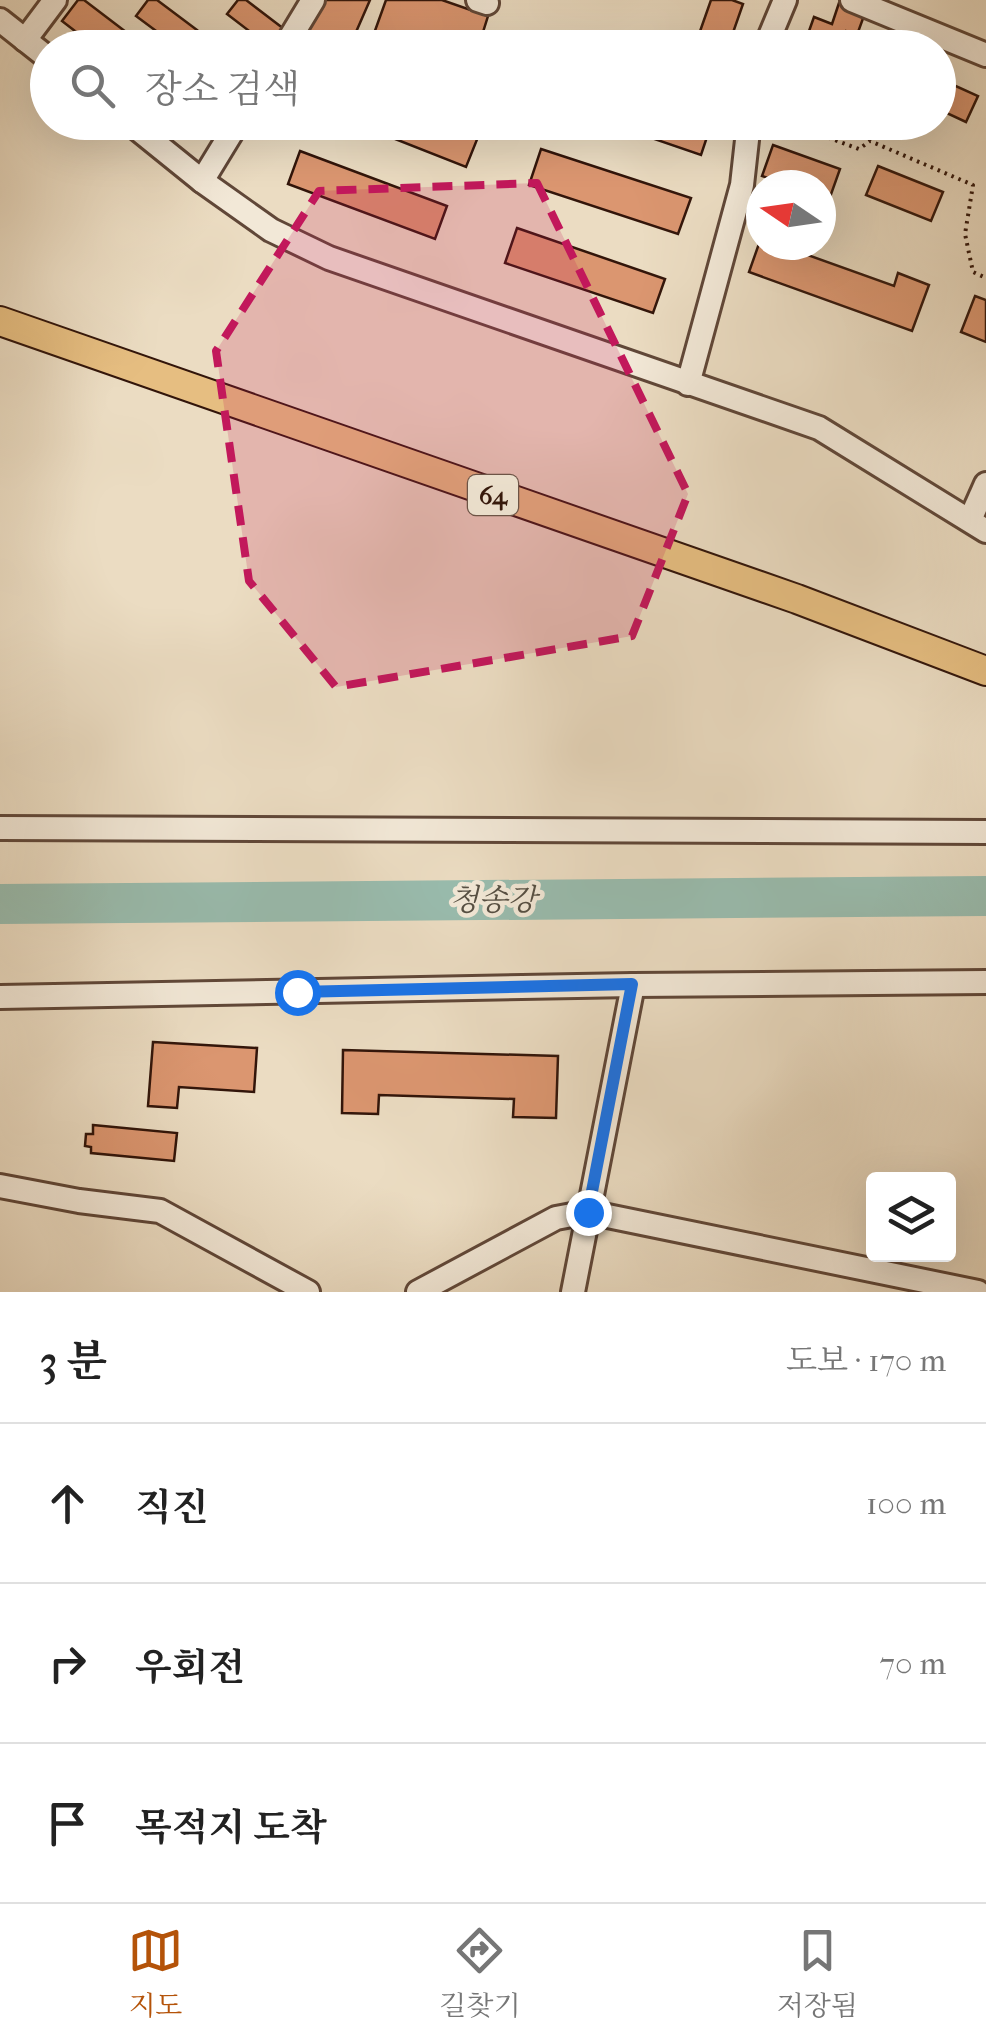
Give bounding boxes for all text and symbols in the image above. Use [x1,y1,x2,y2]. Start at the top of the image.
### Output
search box [30,30,956,140]
icon: search [65,58,120,113]
text: 장소 검색 [145,67,300,112]
north arrow [746,170,836,260]
road number: 64 [468,475,518,515]
water label: 청송강 [450,883,540,918]
route start [275,970,321,1016]
map controls [866,1172,956,1262]
button: layers [866,1172,956,1262]
route end [566,1190,612,1236]
text: 3 분 [40,1337,107,1386]
text: 도보 · 170 m [786,1342,946,1379]
icon: ahead [40,1476,95,1531]
text: 직진 [135,1485,208,1530]
text: 100 m [866,1485,946,1522]
icon: right [40,1636,95,1691]
text: 우회전 [135,1645,245,1690]
text: 70 m [880,1645,946,1682]
icon: arrive [40,1796,95,1851]
text: 목적지 도착 [135,1805,327,1850]
tab: 지도 [128,1923,183,2023]
tab: 길찾기 [439,1923,520,2023]
tab: 저장됨 [777,1923,858,2023]

